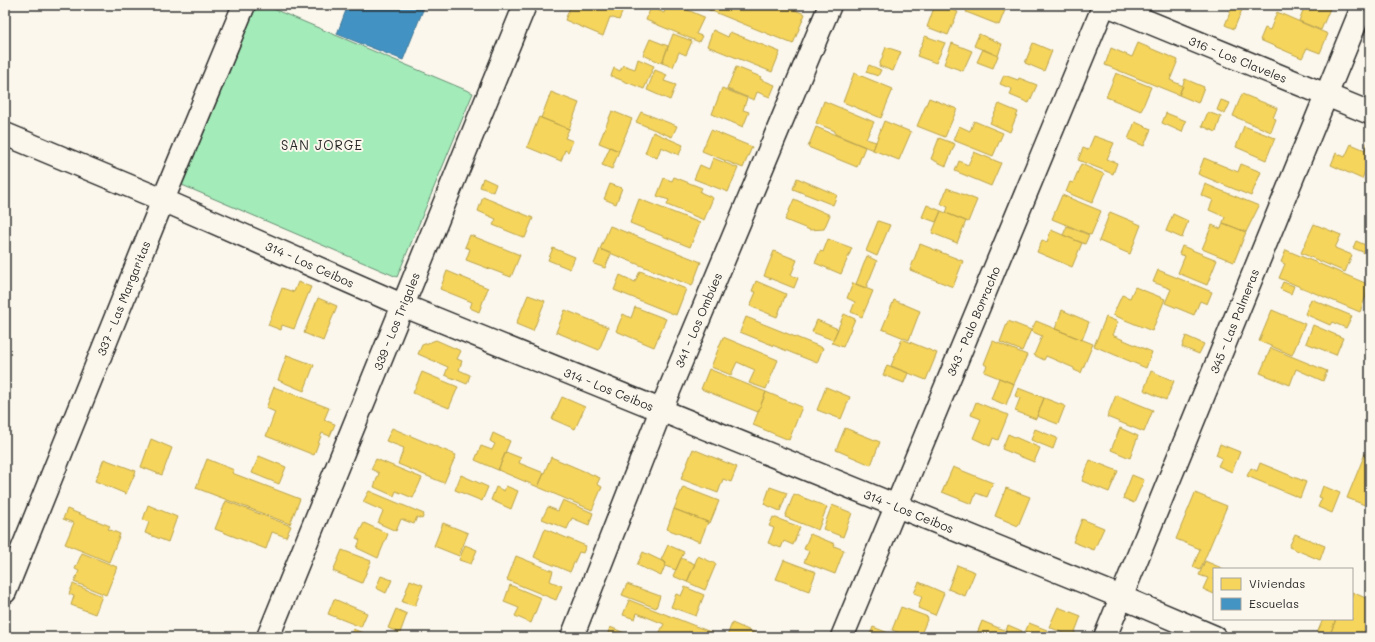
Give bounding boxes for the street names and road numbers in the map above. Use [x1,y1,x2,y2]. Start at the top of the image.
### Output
street label: 316 - Los Claveles [1187,32,1290,86]
street label: 314 - Los Ceibos [263,237,357,291]
street label: 337 - Las Margaritas [93,238,153,358]
street label: 343 - Palo Borracho [943,264,1003,378]
street label: 345 - Las Palmeras [1206,266,1262,376]
street label: 339 - Los Trigales [369,270,423,372]
street label: 341 - Los Ombúes [671,270,725,370]
street label: 314 - Los Ceibos [562,364,656,414]
street label: 314 - Los Ceibos [862,486,956,536]

